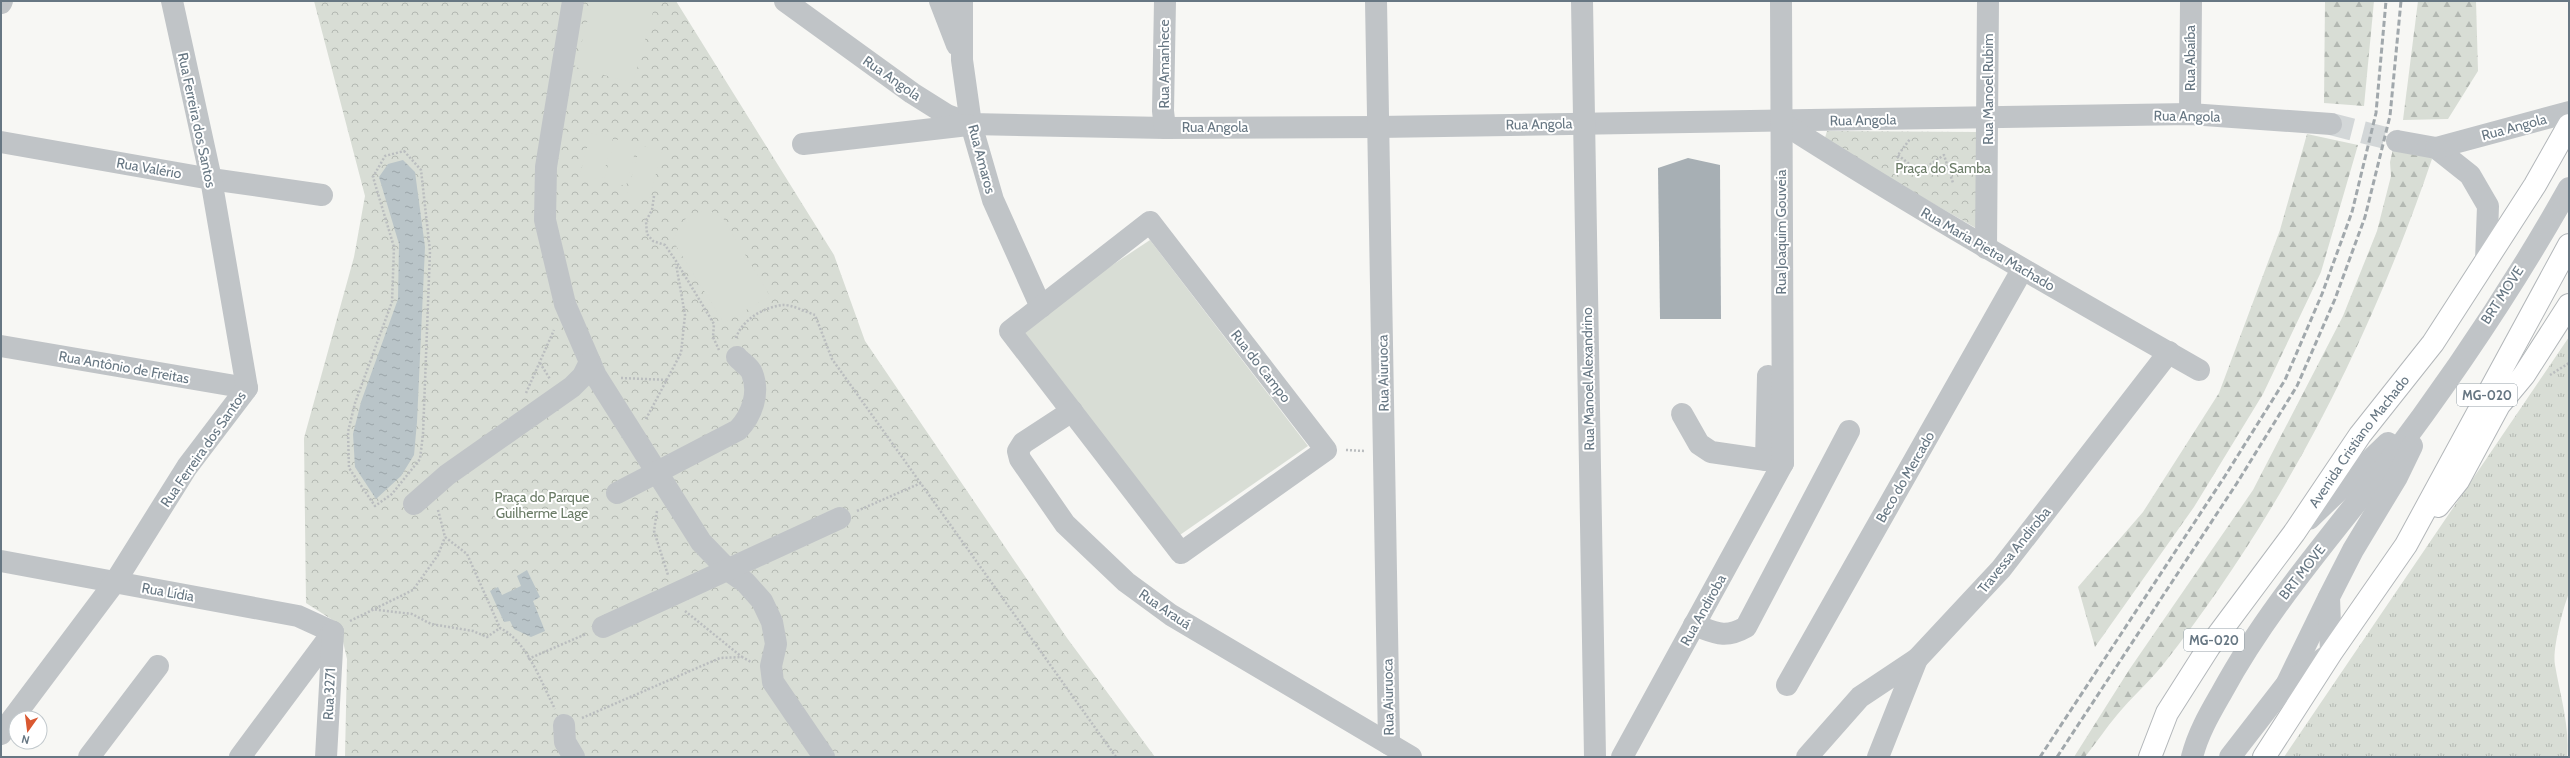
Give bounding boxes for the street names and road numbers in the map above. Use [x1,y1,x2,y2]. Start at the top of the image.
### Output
street label: Rua Amanhece [1155,19,1173,109]
street label: Rua Abaíba [2181,25,2199,91]
street label: Rua Manoel Rubim [1979,33,1997,145]
street label: Rua Ferreira dos Santos [174,51,220,189]
street label: Rua Angola [860,52,925,105]
street label: Rua Angola [2154,106,2221,126]
street label: Rua Angola [1830,110,1897,130]
street label: Rua Angola [2479,110,2549,144]
street label: Rua Angola [1506,114,1573,134]
street label: Rua Angola [1182,118,1249,136]
street label: Rua Amaros [964,122,1000,196]
street label: Rua Valério [115,153,183,183]
street label: Rua Joaquim Gouveia [1772,169,1790,294]
street label: Rua Maria Pietra Machado [1918,203,2059,295]
street label: BRT MOVE [2477,262,2527,327]
street label: Rua Manoel Alexandrino [1578,307,1598,451]
street label: Rua do Campo [1227,326,1295,406]
street label: Rua Aiuruoca [1373,334,1393,412]
street label: Rua Antônio de Freitas [57,347,191,387]
street label: Avenida Cristiano Machado [2305,371,2413,511]
road number: MG-020 [2457,384,2517,406]
street label: Rua Ferreira dos Santos [156,387,250,510]
street label: Beco do Mercado [1872,428,1939,526]
street label: Travessa Andiroba [1974,503,2055,597]
street label: BRT MOVE [2275,540,2329,603]
street label: Rua Andiroba [1676,571,1730,649]
street label: Rua Lídia [140,579,196,606]
street label: Rua Arauá [1135,585,1195,633]
road number: MG-020 [2184,629,2244,651]
street label: Rua Aiuruoca [1378,658,1398,736]
street label: Rua 3271 [319,668,339,720]

